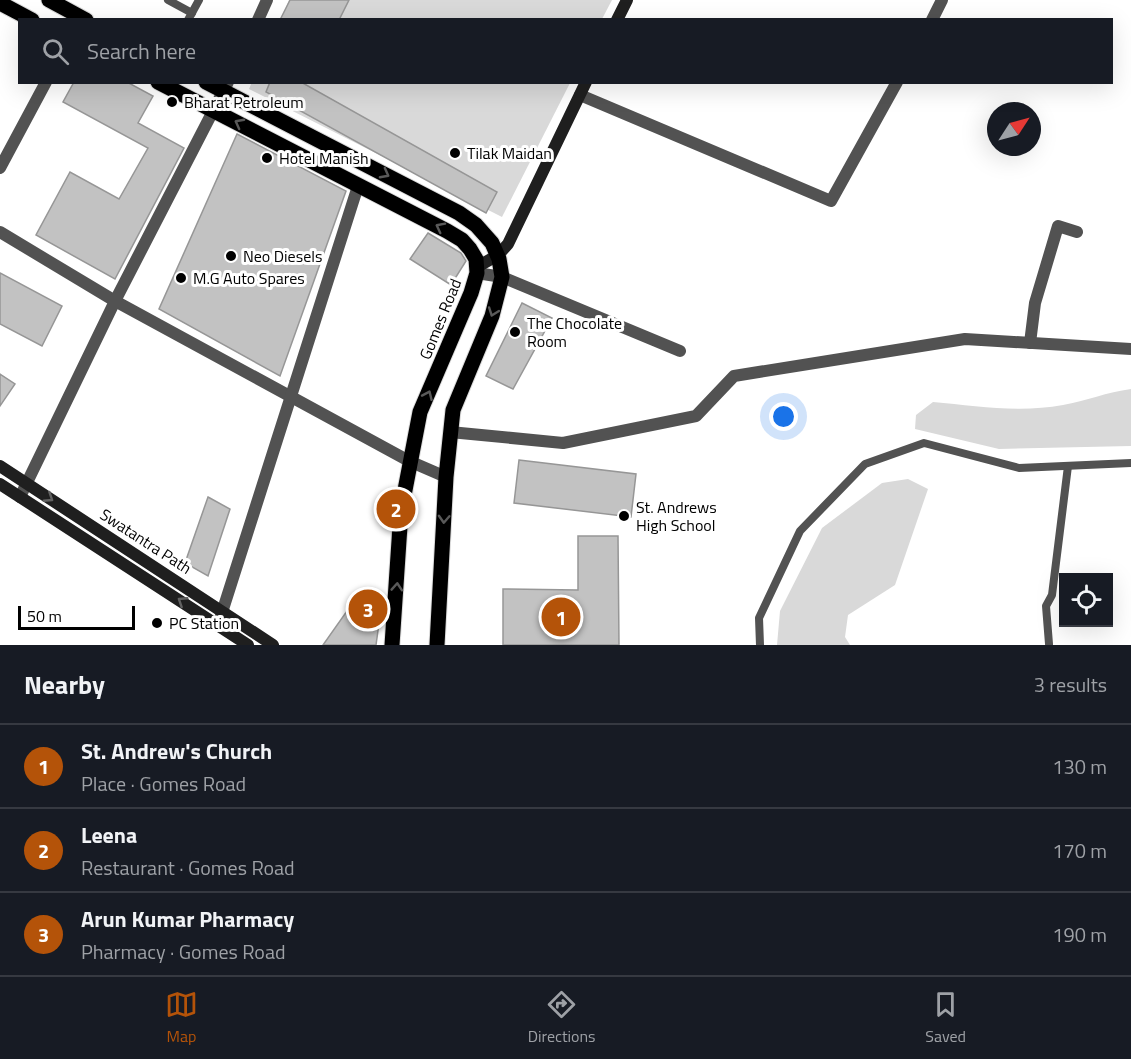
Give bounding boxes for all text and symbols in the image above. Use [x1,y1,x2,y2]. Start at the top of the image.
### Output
search box [18,18,1113,84]
text: Search here [87,34,196,68]
icon: search [39,35,72,68]
place label: Bharat Petroleum [184,90,304,114]
marker: Bharat Petroleum [165,95,179,109]
north arrow [987,102,1041,156]
one-way arrow [234,119,245,131]
place label: Tilak Maidan [467,141,552,165]
place label: Hotel Manish [279,146,369,170]
marker: Tilak Maidan [448,146,462,160]
marker: Hotel Manish [260,151,274,165]
one-way arrow [379,167,389,178]
one-way arrow [436,223,447,235]
place label: Neo Diesels [243,244,322,268]
marker: Neo Diesels [224,249,238,263]
place label: M.G Auto Spares [193,266,305,290]
marker: M.G Auto Spares [174,271,188,285]
street label: Gomes Road [413,275,467,363]
one-way arrow [488,306,501,317]
place label: The Chocolate Room [527,311,622,353]
marker: The Chocolate Room [508,325,522,339]
one-way arrow [420,391,432,402]
your location [769,402,798,431]
pin: 2 [376,486,416,532]
one-way arrow [42,491,53,502]
place label: St. Andrews High School [636,495,717,537]
street label: Swatantra Path [95,502,197,580]
marker: St. Andrews High School [617,509,631,523]
one-way arrow [437,515,450,524]
map controls [1059,573,1113,627]
button: locate [1059,573,1113,627]
one-way arrow [390,582,403,591]
pin: 3 [348,586,388,632]
pin: 1 [542,594,580,640]
one-way arrow [177,598,188,609]
scale bar [18,603,135,630]
text: 50 m [27,604,62,628]
place label: PC Station [169,611,239,635]
marker: PC Station [150,616,164,630]
text: Nearby [24,665,105,704]
text: 3 results [1034,669,1107,700]
text: St. Andrew's Church [81,734,272,768]
text: 1 [38,751,49,782]
text: 130 m [1052,751,1107,782]
text: Place · Gomes Road [81,768,246,799]
text: Leena [81,818,137,852]
text: 2 [38,835,49,866]
text: 170 m [1052,835,1107,866]
text: Restaurant · Gomes Road [81,852,295,883]
text: Arun Kumar Pharmacy [81,902,294,936]
text: 3 [38,919,49,950]
text: 190 m [1052,919,1107,950]
text: Pharmacy · Gomes Road [81,936,286,967]
tab: Map [165,988,198,1048]
tab: Directions [528,988,596,1048]
tab: Saved [925,988,966,1048]

